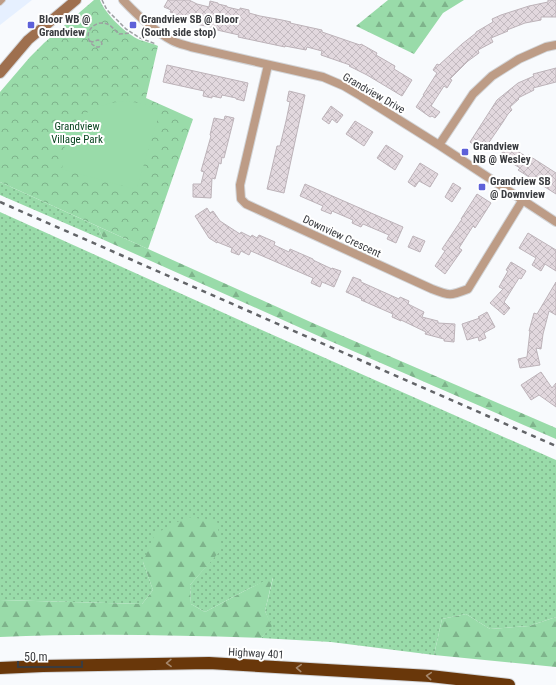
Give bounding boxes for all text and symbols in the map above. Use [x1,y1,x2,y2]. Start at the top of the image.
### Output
place label: Bloor WB @ Grandview [39,13,90,39]
place label: Grandview SB @ Bloor (South side stop) [141,13,239,39]
marker: Bloor WB @ Grandview [26,20,36,30]
marker: Grandview SB @ Bloor (South side stop) [128,20,138,30]
street label: Grandview Drive [340,70,407,116]
park label: Grandview Village Park [51,120,103,146]
place label: Grandview NB @ Wesley [473,140,531,166]
marker: Grandview NB @ Wesley [460,147,470,157]
place label: Grandview SB @ Downview [490,175,551,201]
marker: Grandview SB @ Downview [477,182,487,192]
street label: Downview Crescent [301,213,383,260]
scale bar [18,643,82,669]
street label: Highway 401 [228,646,284,661]
text: 50 m [24,650,48,664]
one-way arrow [166,659,172,667]
one-way arrow [296,664,302,673]
one-way arrow [426,672,432,681]

